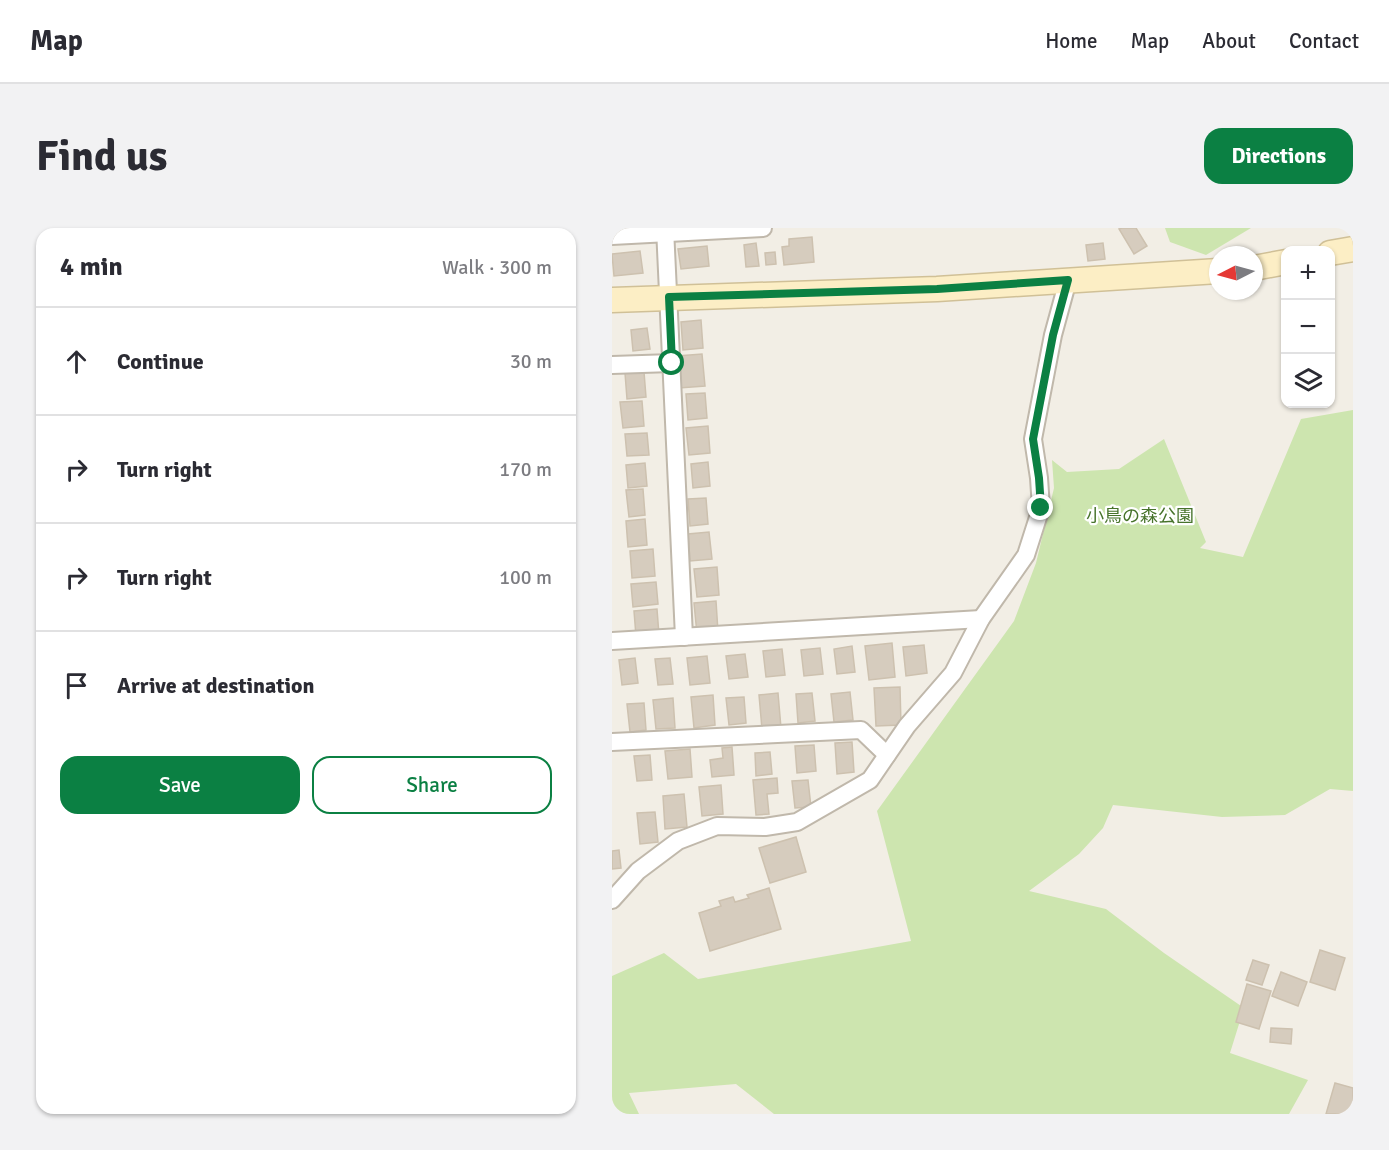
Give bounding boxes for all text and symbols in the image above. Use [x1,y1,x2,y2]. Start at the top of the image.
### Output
text: Map [30,24,83,58]
text: Home [1045,28,1098,54]
text: Map [1131,28,1169,54]
text: About [1202,28,1256,54]
text: Contact [1289,28,1359,54]
button: Directions [1204,128,1353,184]
text: Find us [36,131,167,182]
north arrow [1209,246,1263,300]
map controls [1281,246,1335,408]
button: + [1281,246,1335,300]
text: 4 min [60,251,123,283]
text: Walk · 300 m [442,255,552,280]
button: − [1281,300,1335,354]
icon: ahead [60,345,93,378]
text: Continue [117,348,204,375]
text: 30 m [510,349,552,374]
route start [658,349,684,375]
button: layers [1281,354,1335,408]
icon: right [60,453,93,486]
text: Turn right [117,456,212,483]
text: 170 m [499,457,552,482]
route end [1027,494,1053,520]
park label: 小鳥の森公園 [1086,505,1194,527]
icon: right [60,561,93,594]
text: Turn right [117,564,212,591]
text: 100 m [499,565,552,590]
icon: arrive [60,669,93,702]
text: Arrive at destination [117,672,314,699]
button: Save [60,756,300,814]
button: Share [312,756,552,814]

